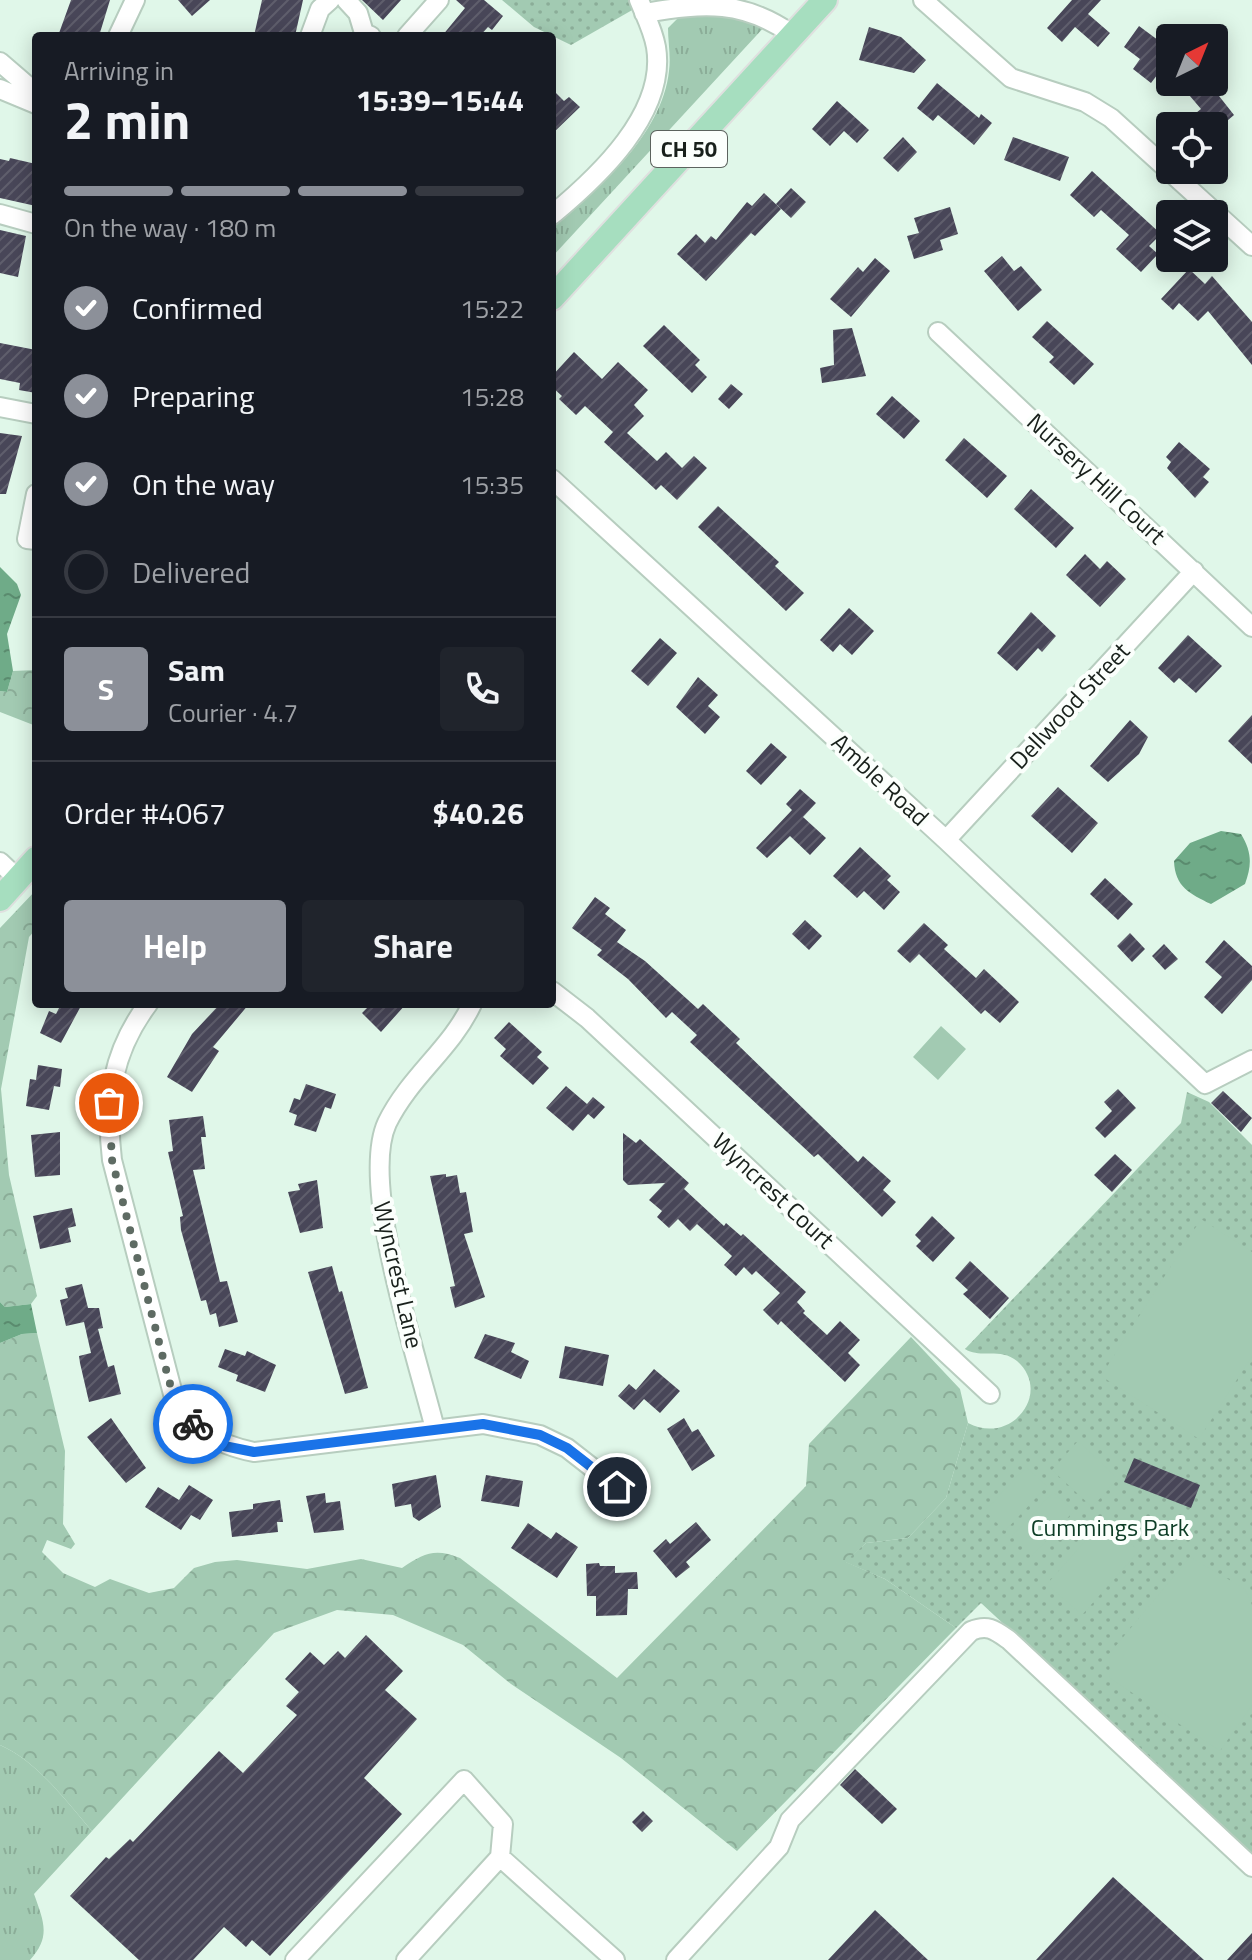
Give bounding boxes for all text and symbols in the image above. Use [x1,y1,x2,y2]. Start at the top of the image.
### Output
north arrow [1156,24,1228,96]
map controls [1156,24,1228,272]
text: Arriving in [64,51,174,90]
text: 15:39–15:44 [356,77,524,123]
text: 2 min [64,80,190,159]
button: locate [1156,112,1228,184]
road number: CH 50 [651,131,727,167]
button: layers [1156,200,1228,272]
text: On the way · 180 m [64,208,276,247]
text: Confirmed [132,285,263,331]
icon: check [64,286,108,330]
text: 15:22 [460,289,524,328]
text: Preparing [132,373,254,419]
icon: check [64,374,108,418]
text: 15:28 [460,377,524,416]
street label: Nursery Hill Court [1019,404,1175,553]
text: On the way [132,461,275,507]
icon: check [64,462,108,506]
text: 15:35 [460,465,524,504]
text: Delivered [132,549,250,595]
street label: Dellwood Street [1001,633,1138,777]
text: Sam [168,647,225,693]
button: phone [440,647,524,731]
text: S [98,666,114,712]
text: Courier · 4.7 [168,693,298,732]
street label: Amble Road [824,725,938,834]
text: Order #4067 [64,790,226,836]
text: $40.26 [432,790,524,836]
button: Help [64,900,286,992]
button: Share [302,900,524,992]
pin [75,1069,143,1137]
icon: bag [87,1081,131,1125]
street label: Wyncrest Court [704,1124,844,1257]
street label: Wyncrest Lane [365,1198,433,1352]
courier [153,1384,233,1464]
icon: bike [171,1402,215,1446]
pin [583,1453,651,1521]
icon: home [595,1465,639,1509]
park label: Cummings Park [1031,1509,1190,1545]

